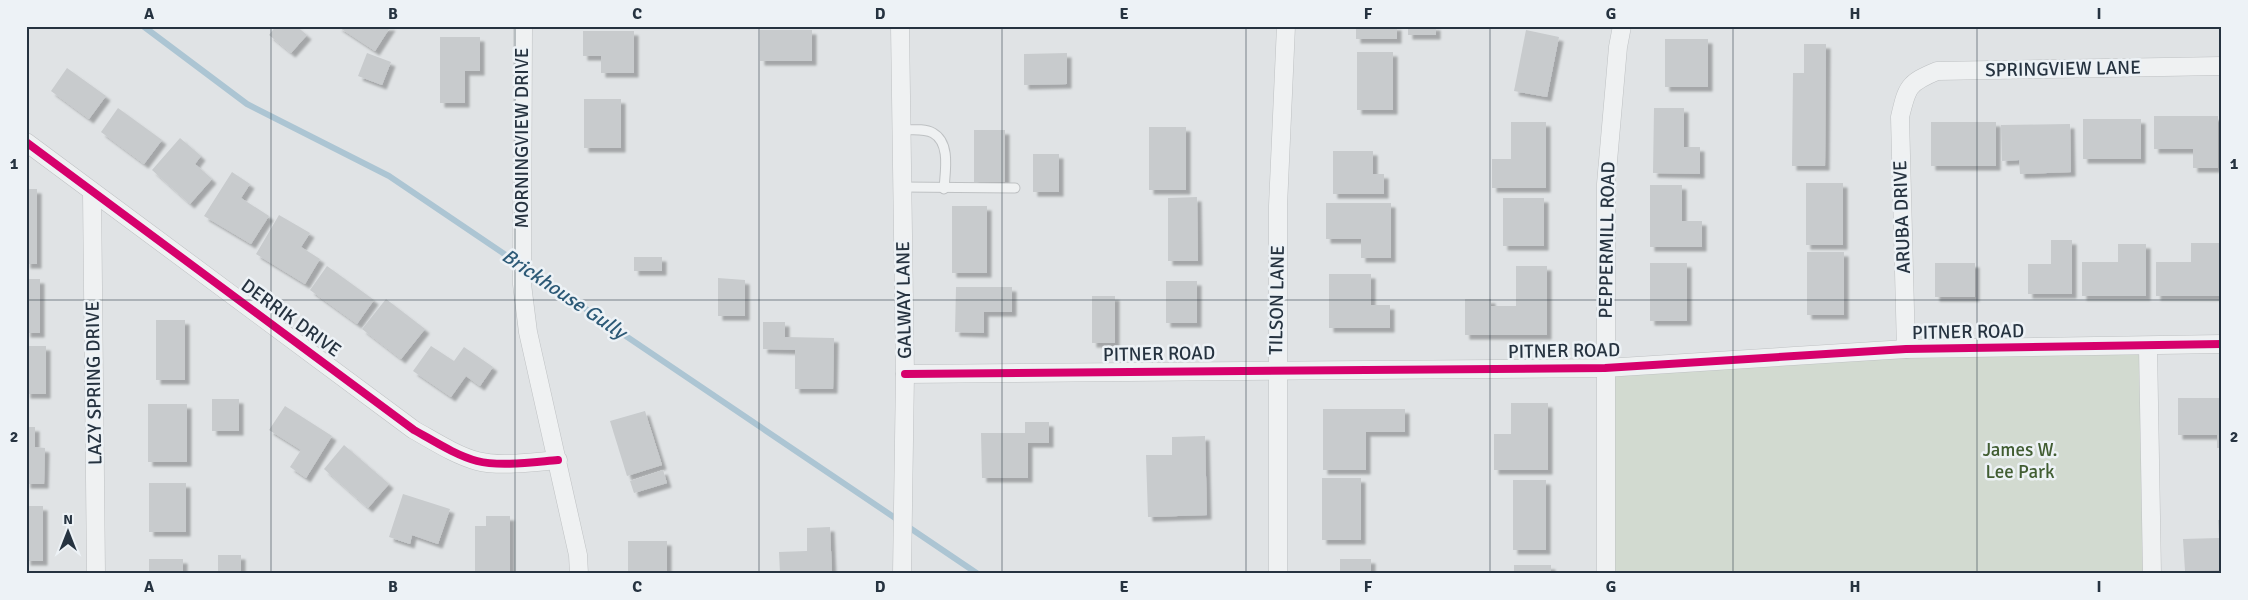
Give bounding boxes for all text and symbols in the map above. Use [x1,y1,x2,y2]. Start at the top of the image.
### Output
text: A [144,4,155,24]
text: B [388,4,398,24]
text: C [632,4,642,24]
text: D [875,4,886,24]
text: E [1119,4,1129,24]
text: F [1364,4,1373,24]
text: G [1606,4,1616,24]
text: H [1850,4,1860,24]
text: I [2096,4,2102,24]
street label: MORNINGVIEW DRIVE [510,47,534,229]
street label: SPRINGVIEW LANE [1985,56,2141,82]
text: 1 [10,154,19,174]
text: 1 [2230,154,2239,174]
street label: ARUBA DRIVE [1888,160,1916,274]
street label: PEPPERMILL ROAD [1594,161,1620,319]
street label: GALWAY LANE [891,241,917,359]
water label: Brickhouse Gully [497,243,633,346]
street label: TILSON LANE [1264,245,1290,355]
street label: DERRIK DRIVE [236,274,346,362]
street label: LAZY SPRING DRIVE [81,301,107,465]
street label: PITNER ROAD [1912,319,2024,345]
street label: PITNER ROAD [1508,338,1620,364]
street label: PITNER ROAD [1103,341,1215,367]
text: 2 [10,427,18,447]
text: 2 [2230,427,2238,447]
park label: James W. Lee Park [1983,438,2057,484]
north arrow [42,508,92,558]
text: N [63,511,73,528]
text: A [144,577,155,597]
text: B [388,577,398,597]
text: C [632,577,642,597]
text: D [875,577,886,597]
text: E [1119,577,1129,597]
text: F [1364,577,1373,597]
text: G [1606,577,1616,597]
text: H [1850,577,1860,597]
text: I [2096,577,2102,597]

